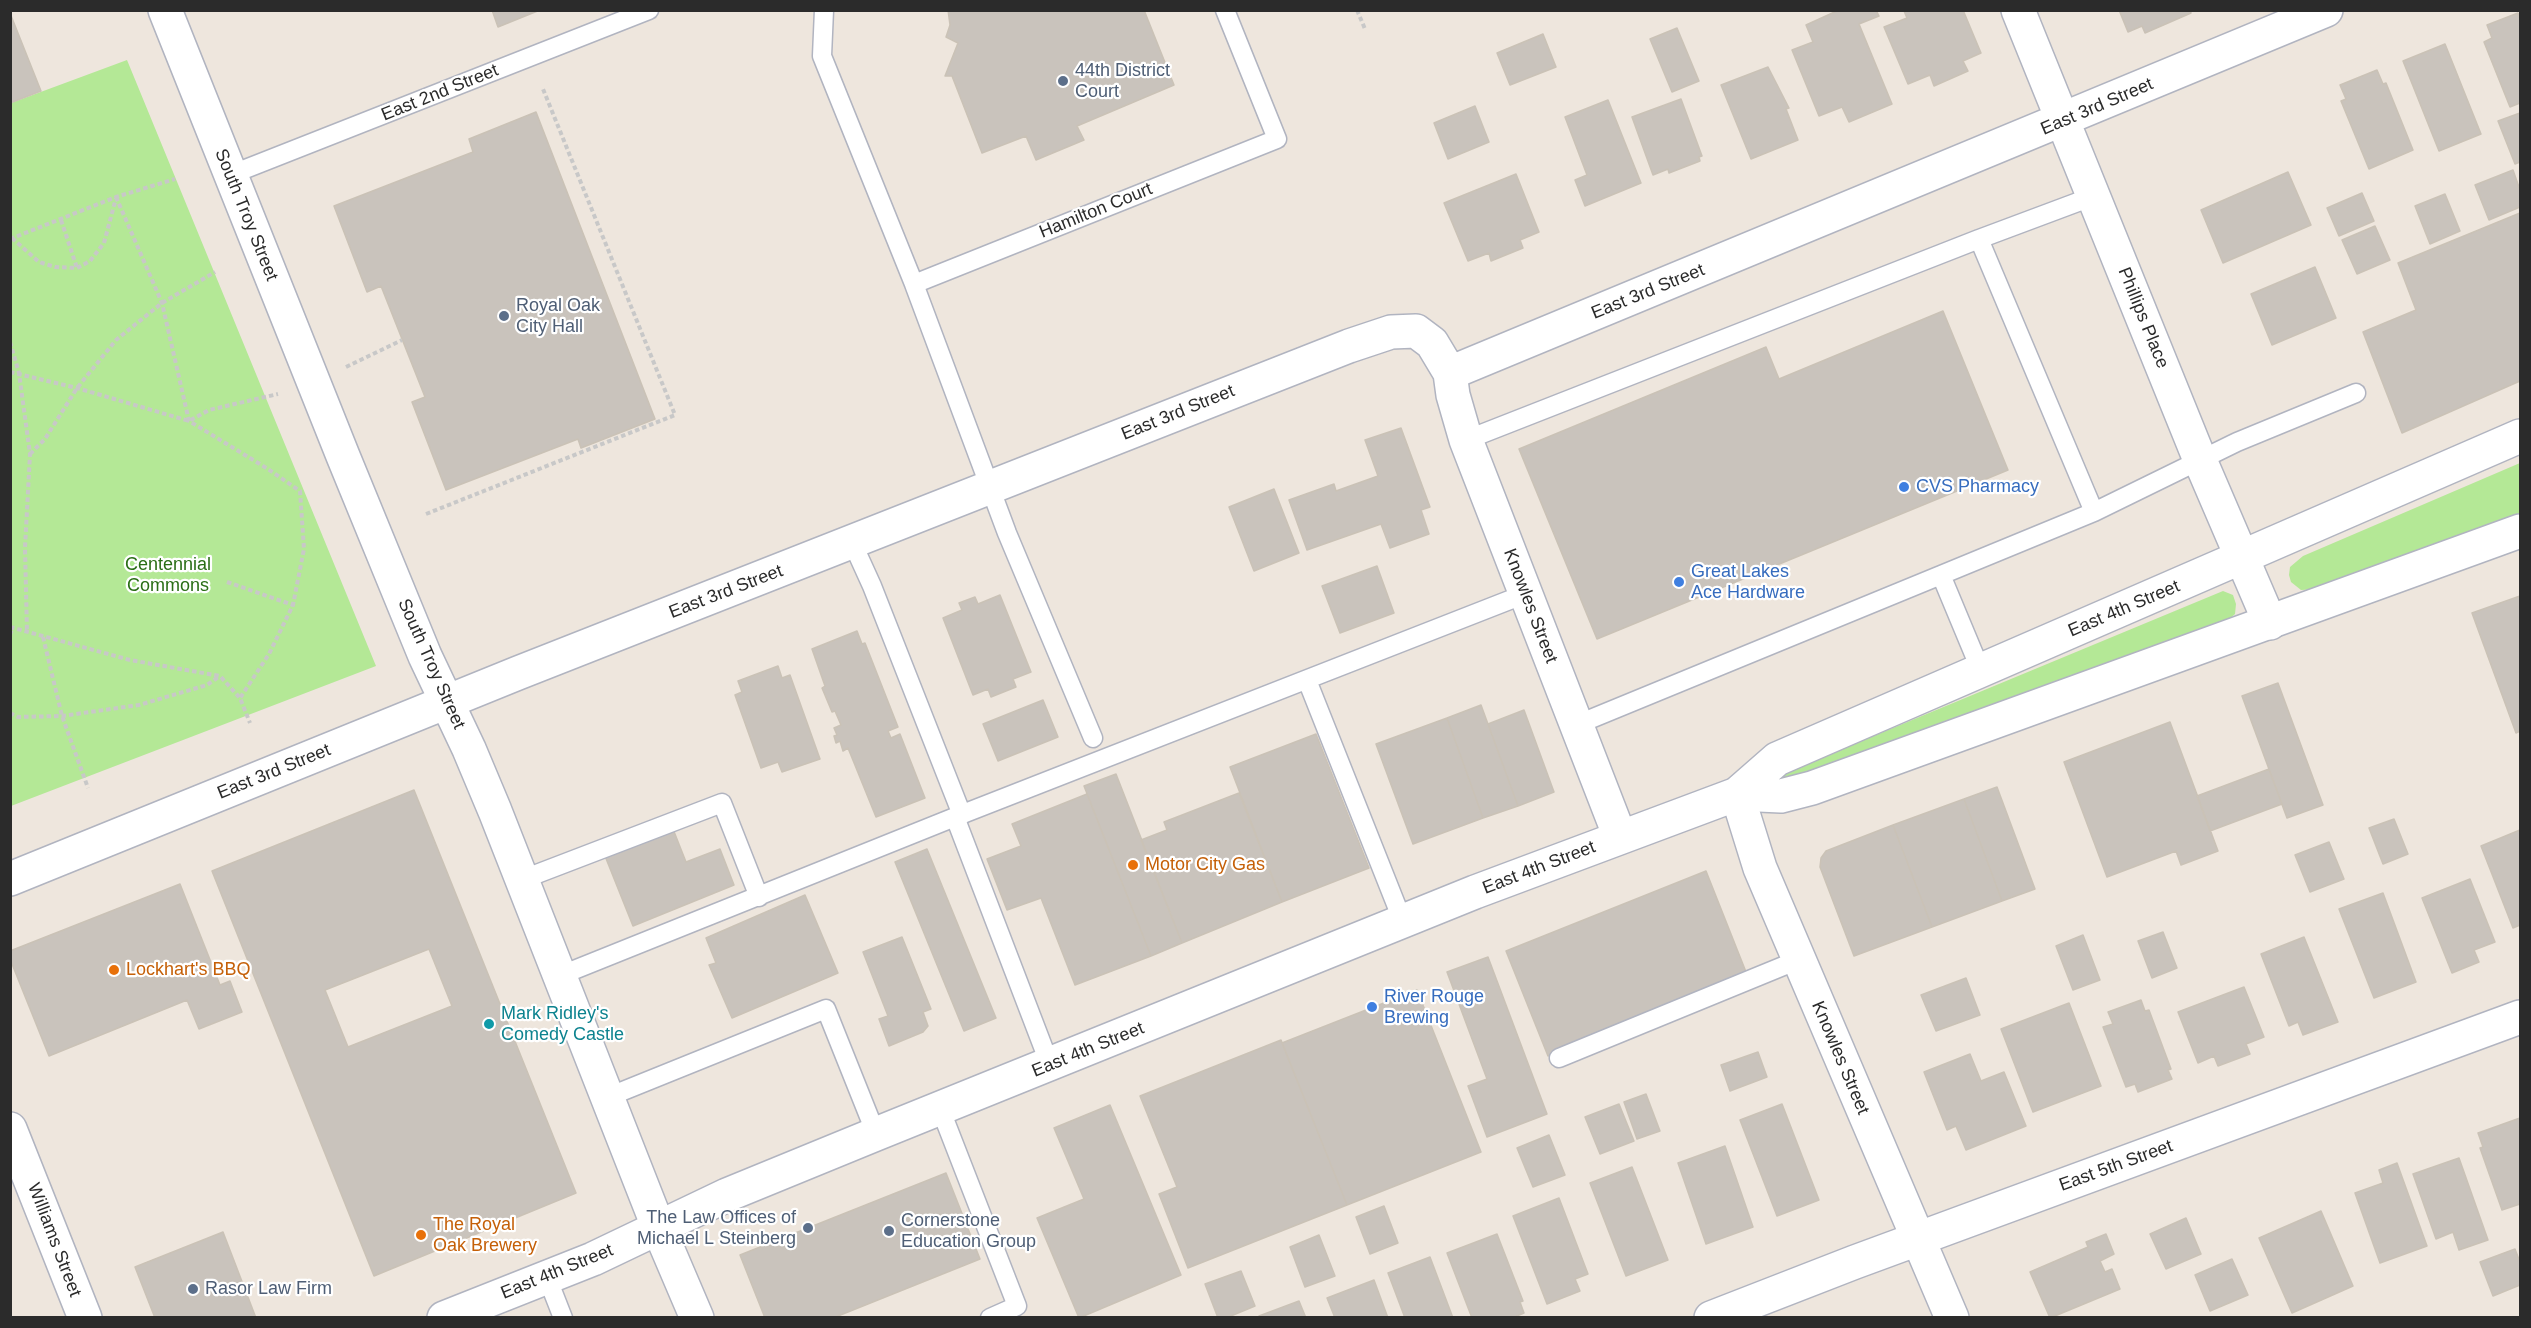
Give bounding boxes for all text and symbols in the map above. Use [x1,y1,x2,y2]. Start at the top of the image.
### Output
street label: East 2nd Street [378,60,502,126]
place label: 44th District Court [1075,60,1170,103]
marker: 44th District Court [1056,74,1070,88]
street label: East 3rd Street [2038,74,2156,140]
street label: South Troy Street [210,146,282,284]
street label: Hamilton Court [1036,179,1156,243]
street label: East 3rd Street [1588,259,1708,325]
street label: Phillips Place [2113,264,2173,372]
place label: Royal Oak City Hall [516,295,600,338]
marker: Royal Oak City Hall [497,309,511,323]
street label: East 3rd Street [1118,380,1238,446]
place label: CVS Pharmacy [1916,476,2039,498]
marker: CVS Pharmacy [1897,480,1911,494]
street label: Knowles Street [1498,546,1562,666]
park label: Centennial Commons [125,554,211,596]
street label: East 3rd Street [666,560,786,624]
place label: Great Lakes Ace Hardware [1691,561,1805,604]
marker: Great Lakes Ace Hardware [1672,575,1686,589]
street label: East 4th Street [2065,576,2183,642]
street label: South Troy Street [393,595,469,733]
street label: East 3rd Street [214,739,334,805]
street label: East 4th Street [1480,837,1598,899]
place label: Motor City Gas [1145,854,1265,876]
marker: Motor City Gas [1126,858,1140,872]
place label: Lockhart's BBQ [126,959,250,981]
marker: Lockhart's BBQ [107,963,121,977]
place label: River Rouge Brewing [1384,986,1484,1028]
street label: Knowles Street [1806,998,1874,1118]
marker: River Rouge Brewing [1365,1000,1379,1014]
place label: Mark Ridley's Comedy Castle [501,1003,624,1046]
marker: Mark Ridley's Comedy Castle [482,1017,496,1031]
street label: East 4th Street [1029,1018,1147,1082]
street label: East 5th Street [2056,1135,2176,1197]
street label: Williams Street [22,1180,86,1300]
place label: The Law Offices of Michael L Steinberg [637,1207,796,1250]
place label: Cornerstone Education Group [901,1210,1036,1252]
place label: The Royal Oak Brewery [433,1214,537,1256]
marker: The Law Offices of Michael L Steinberg [801,1221,815,1235]
marker: Cornerstone Education Group [882,1224,896,1238]
marker: The Royal Oak Brewery [414,1228,428,1242]
street label: East 4th Street [498,1240,616,1304]
place label: Rasor Law Firm [205,1278,332,1300]
marker: Rasor Law Firm [186,1282,200,1296]

